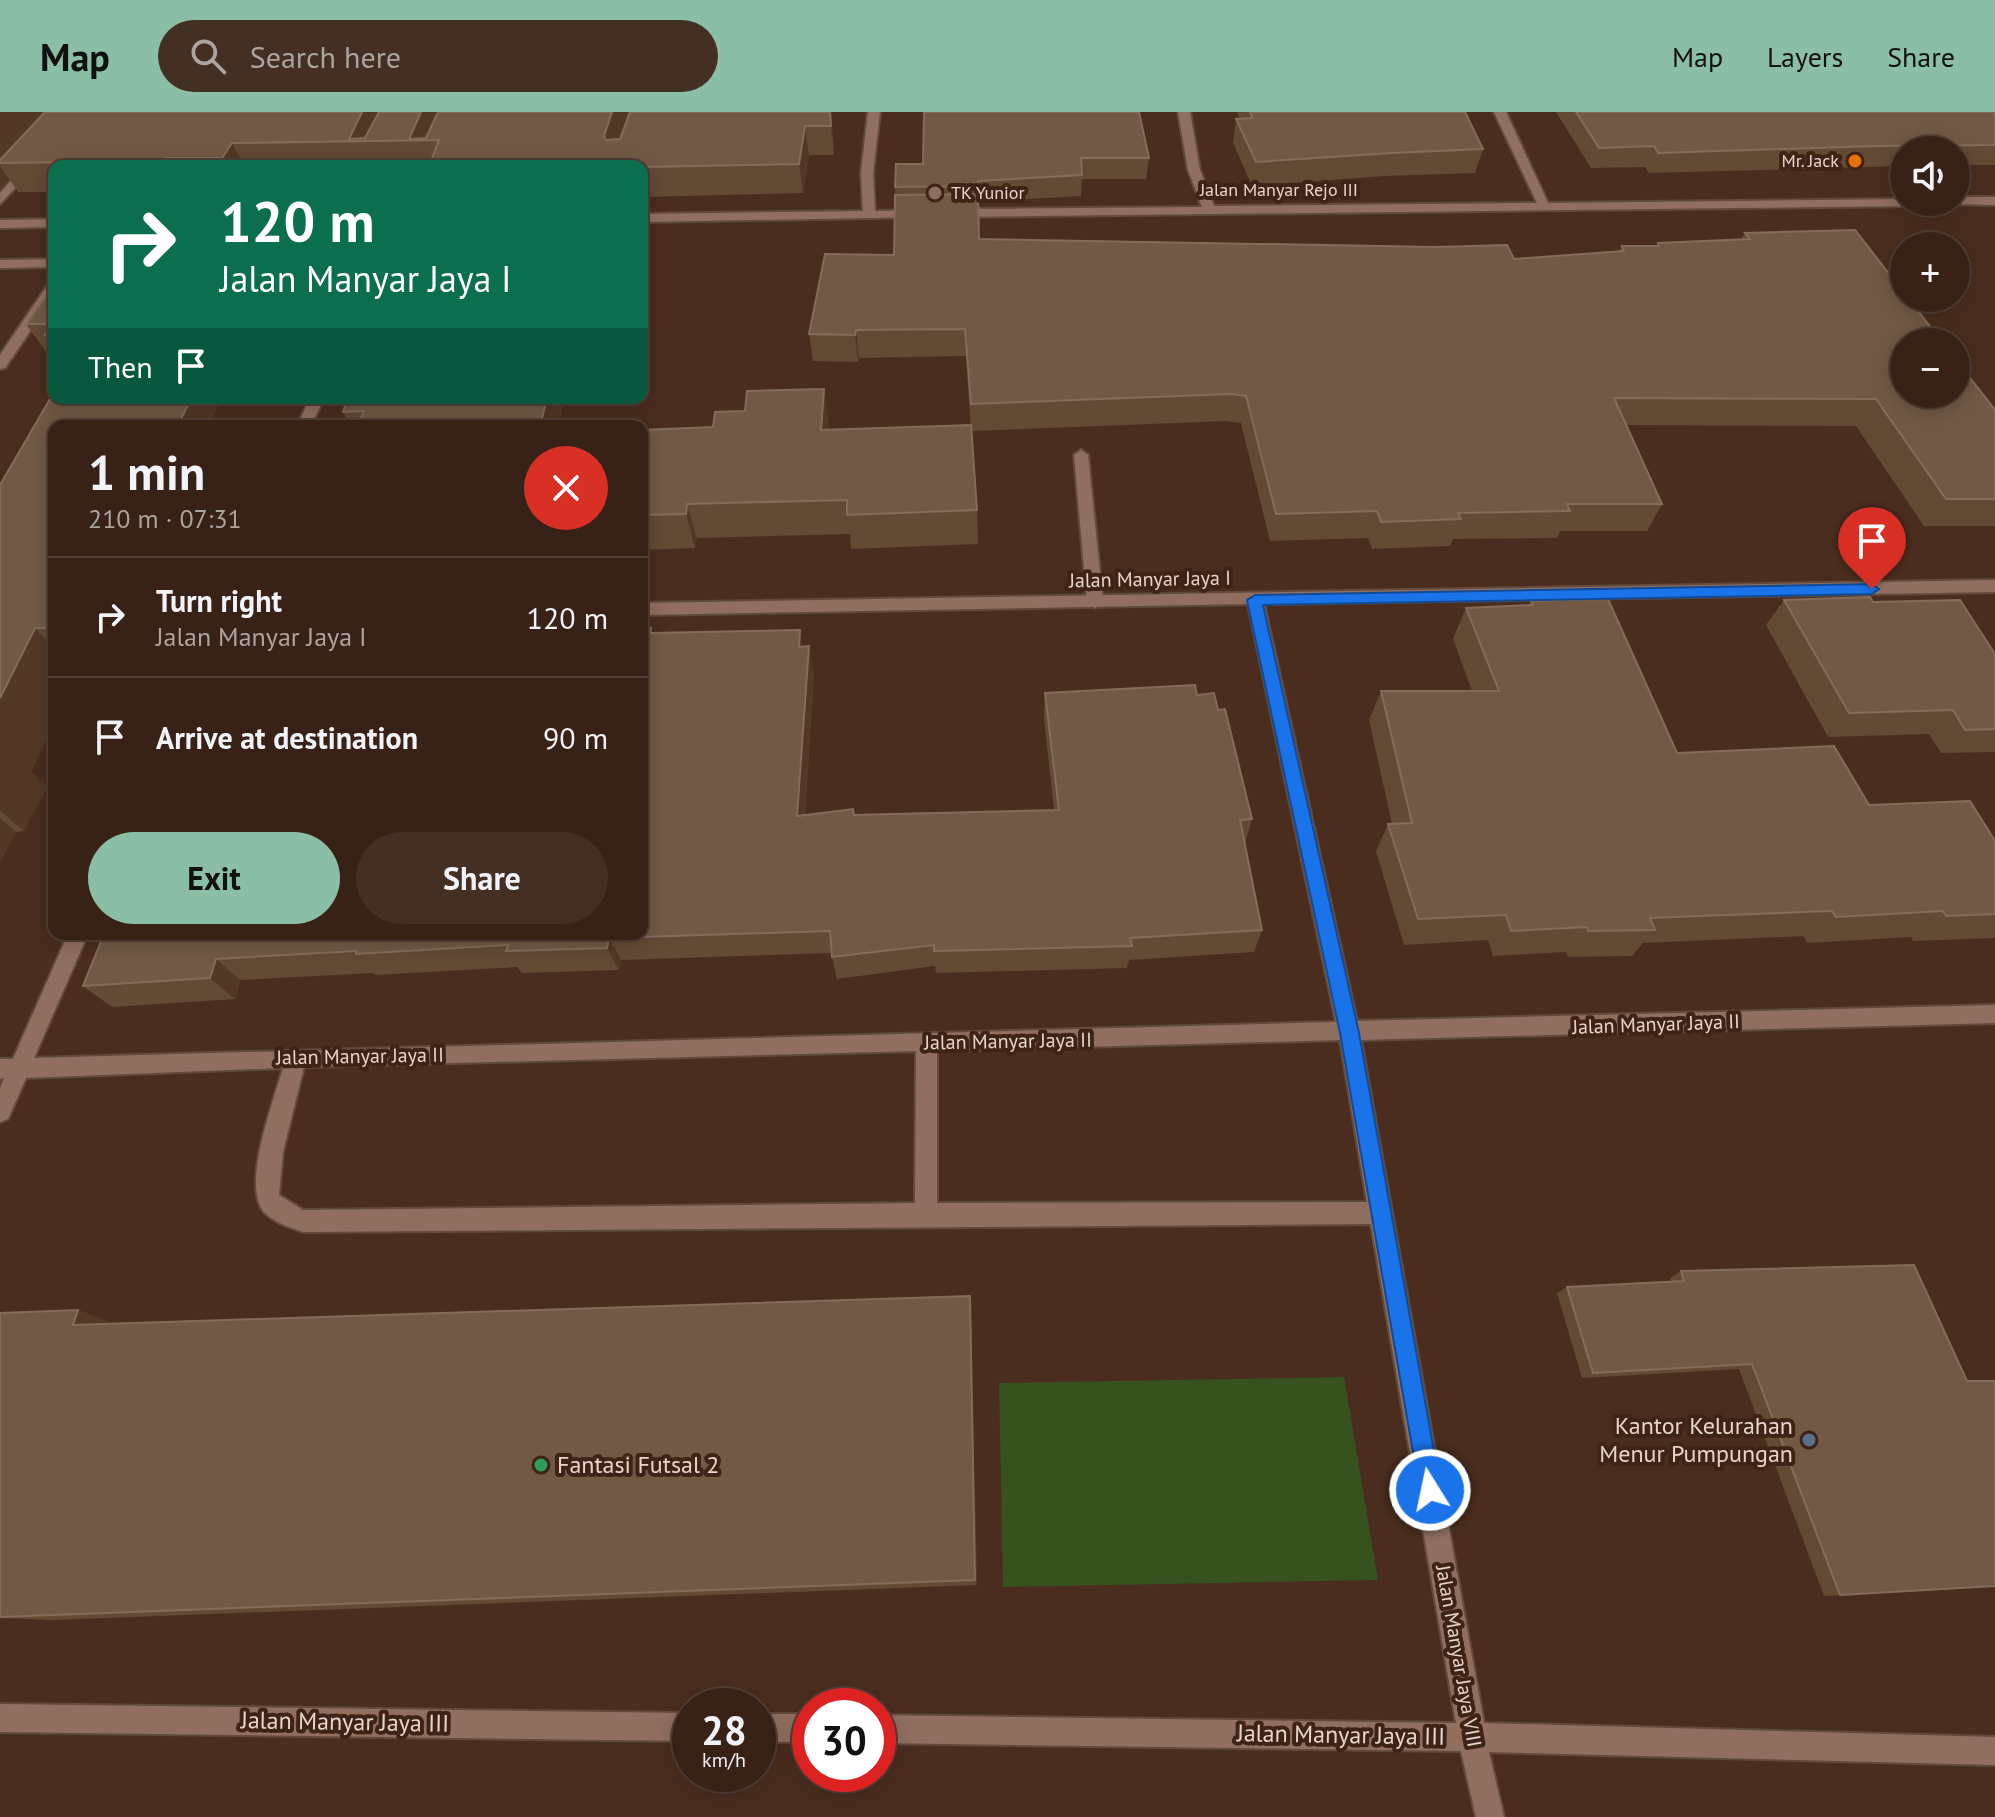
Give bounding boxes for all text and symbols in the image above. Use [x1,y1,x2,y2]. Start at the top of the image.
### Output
search box [158,20,718,92]
text: Map [40,32,110,81]
icon: search [186,34,230,78]
text: Search here [250,37,401,76]
text: Map [1672,38,1723,75]
text: Layers [1767,38,1843,75]
text: Share [1887,38,1955,75]
map controls [1890,136,1970,408]
button: sound [1890,136,1970,216]
place label: Mr. Jack [1782,149,1839,172]
marker: Mr. Jack [1846,152,1864,170]
street label: Jalan Manyar Rejo III [1199,178,1358,201]
place label: TK Yunior [951,181,1025,204]
marker: TK Yunior [926,184,944,202]
text: 120 m [220,185,375,257]
icon: right [88,192,192,296]
button: + [1890,232,1970,312]
text: Jalan Manyar Jaya I [220,255,512,302]
button: − [1890,328,1970,408]
icon: arrive [169,344,213,388]
text: Then [88,347,153,386]
text: 1 min [88,441,205,503]
button: close [524,446,608,530]
text: 210 m · 07:31 [88,502,242,535]
pin [1838,507,1906,589]
icon: arrive [1850,519,1894,563]
street label: Jalan Manyar Jaya I [1068,565,1231,593]
text: Turn right [156,581,282,620]
icon: right [88,595,132,639]
text: 120 m [527,598,608,637]
text: Jalan Manyar Jaya I [156,620,367,653]
icon: arrive [88,715,132,759]
text: Arrive at destination [156,718,418,757]
text: 90 m [543,718,608,757]
button: Exit [88,832,340,924]
button: Share [356,832,608,924]
street label: Jalan Manyar Jaya II [1571,1008,1740,1040]
street label: Jalan Manyar Jaya II [923,1027,1092,1055]
street label: Jalan Manyar Jaya II [275,1042,444,1070]
place label: Kantor Kelurahan Menur Pumpungan [1599,1410,1793,1469]
marker: Kantor Kelurahan Menur Pumpungan [1800,1431,1818,1449]
position arrow [1388,1448,1472,1532]
place label: Fantasi Futsal 2 [557,1449,719,1480]
marker: Fantasi Futsal 2 [532,1456,550,1474]
street label: Jalan Manyar Jaya VIII [1430,1562,1488,1749]
speed limit sign: 30 [792,1688,896,1792]
street label: Jalan Manyar Jaya III [240,1704,449,1739]
text: 28 [701,1704,747,1756]
street label: Jalan Manyar Jaya III [1236,1717,1445,1752]
text: km/h [702,1747,746,1773]

